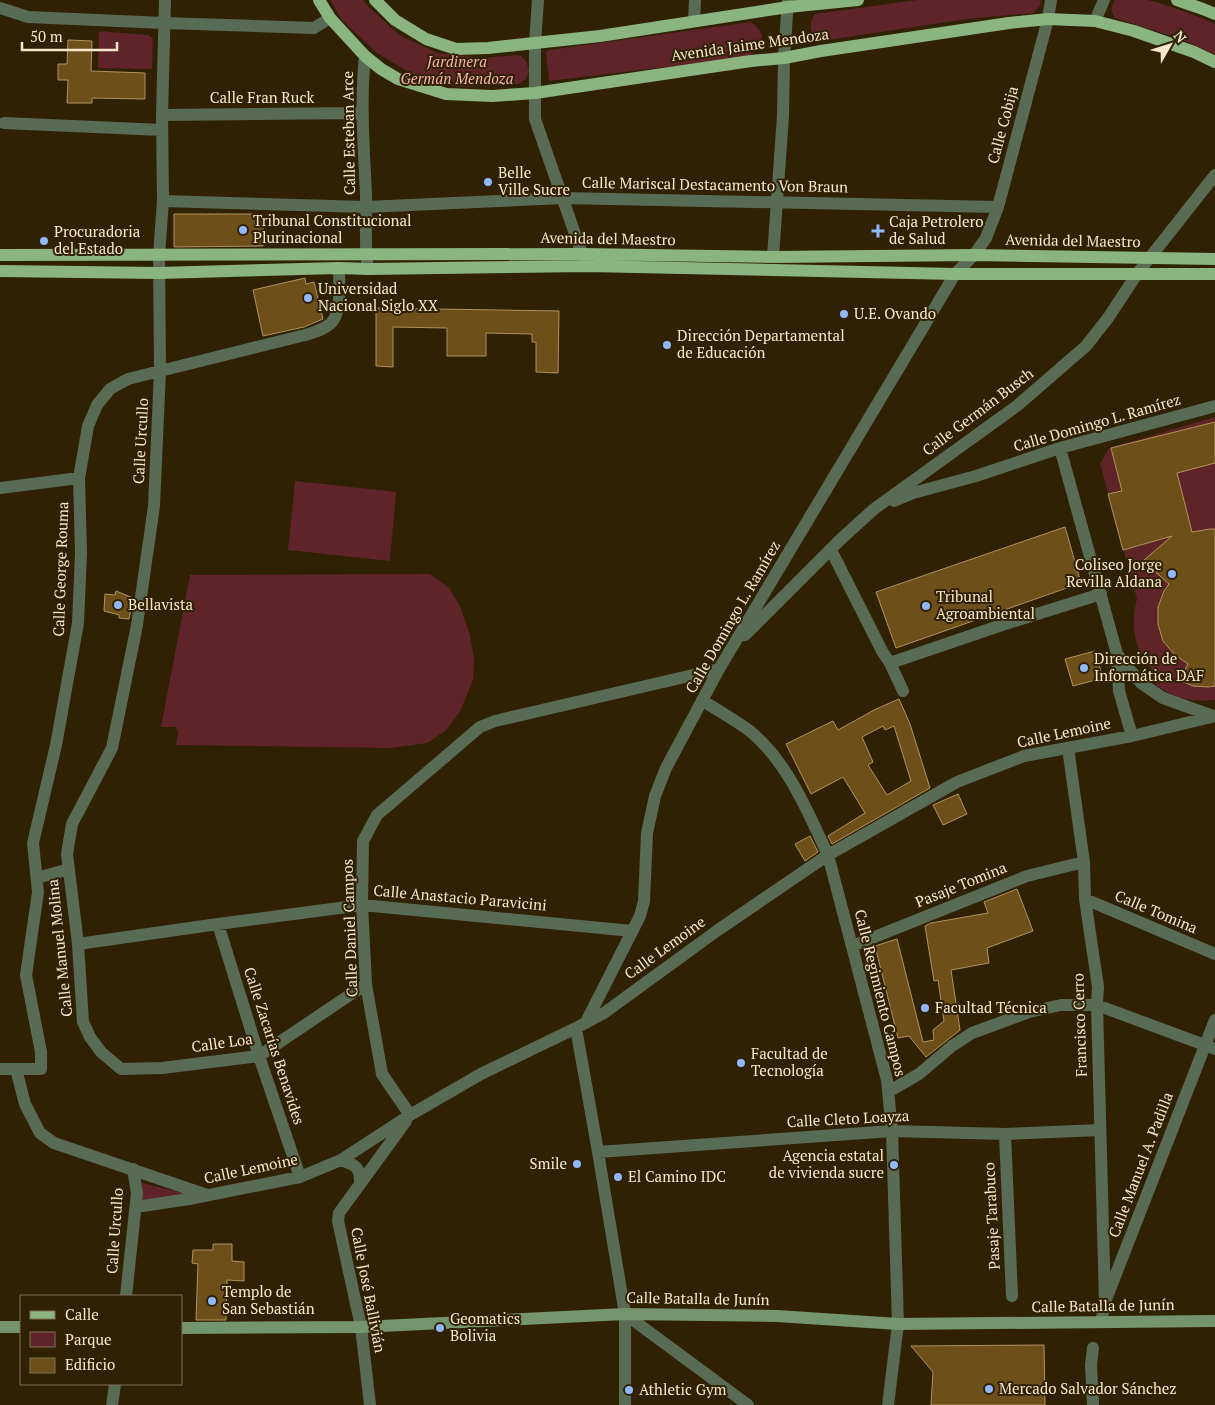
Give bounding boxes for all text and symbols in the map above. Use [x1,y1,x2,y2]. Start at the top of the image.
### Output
scale bar [22,20,118,52]
north arrow [1145,20,1195,70]
street label: Avenida Jaime Mendoza [670,23,830,65]
text: 50 m [30,26,63,46]
text: N [1170,26,1191,47]
park label: Jardinera Germán Mendoza [401,51,513,88]
street label: Calle Esteban Arce [337,71,359,195]
street label: Calle Cobija [982,83,1022,166]
street label: Calle Fran Ruck [210,87,314,107]
place label: Belle Ville Sucre [498,162,570,199]
street label: Calle Mariscal Destacamento Von Braun [582,172,848,196]
marker: Belle Ville Sucre [482,176,494,188]
place label: Tribunal Constitucional Plurinacional [253,210,412,247]
place label: Caja Petrolero de Salud [889,211,984,248]
place label: Procuradoria del Estado [54,221,141,258]
marker: Tribunal Constitucional Plurinacional [237,224,249,236]
marker: Caja Petrolero de Salud [871,224,885,238]
street label: Avenida del Maestro [540,227,676,249]
street label: Avenida del Maestro [1005,229,1141,251]
marker: Procuradoria del Estado [38,235,50,247]
place label: Universidad Nacional Siglo XX [318,278,438,315]
marker: Universidad Nacional Siglo XX [302,292,314,304]
place label: U.E. Ovando [854,303,936,323]
marker: U.E. Ovando [838,308,850,320]
place label: Dirección Departamental de Educación [677,325,845,362]
marker: Dirección Departamental de Educación [661,339,673,351]
street label: Calle Germán Busch [918,363,1037,460]
street label: Calle Domingo L. Ramírez [1011,389,1183,456]
street label: Calle Urcullo [128,397,152,485]
street label: Calle George Rouma [48,501,72,637]
street label: Calle Domingo L. Ramírez [680,537,784,696]
place label: Coliseo Jorge Revilla Aldana [1066,554,1162,591]
marker: Coliseo Jorge Revilla Aldana [1166,568,1178,580]
place label: Tribunal Agroambiental [936,586,1035,623]
place label: Bellavista [128,594,194,614]
marker: Bellavista [112,599,124,611]
marker: Tribunal Agroambiental [920,600,932,612]
place label: Dirección de Informática DAF [1094,648,1204,685]
marker: Dirección de Informática DAF [1078,662,1090,674]
street label: Calle Lemoine [1015,712,1113,752]
street label: Pasaje Tomina [912,857,1010,911]
street label: Calle Daniel Campos [337,859,361,997]
street label: Calle Manuel Molina [42,878,76,1018]
street label: Calle Anastacio Paravicini [373,879,548,915]
street label: Calle Tomina [1112,885,1201,938]
street label: Calle Regimiento Campos [851,907,911,1078]
street label: Calle Lemoine [620,911,709,983]
street label: Calle Zacarías Benavides [240,964,310,1127]
street label: Francisco Cerro [1067,973,1091,1077]
place label: Facultad Técnica [935,997,1047,1017]
marker: Facultad Técnica [919,1002,931,1014]
street label: Calle Loa [190,1028,254,1056]
place label: Facultad de Tecnología [751,1043,828,1080]
marker: Facultad de Tecnología [735,1057,747,1069]
street label: Calle Manuel A. Padilla [1103,1089,1177,1240]
street label: Calle Cleto Loayza [786,1105,910,1131]
place label: Agencia estatal de vivienda sucre [769,1145,884,1182]
street label: Calle Lemoine [202,1148,300,1188]
place label: Smile [529,1153,567,1173]
marker: Smile [571,1158,583,1170]
marker: Agencia estatal de vivienda sucre [888,1159,900,1171]
street label: Pasaje Tarabuco [978,1162,1004,1270]
place label: El Camino IDC [628,1166,726,1186]
marker: El Camino IDC [612,1171,624,1183]
street label: Calle Urcullo [101,1187,127,1275]
street label: Calle José Ballivián [347,1225,391,1354]
place label: Templo de San Sebastián [222,1281,315,1318]
street label: Calle Batalla de Junín [626,1287,770,1309]
street label: Calle Batalla de Junín [1031,1294,1175,1316]
legend [20,1295,182,1385]
marker: Templo de San Sebastián [206,1295,218,1307]
text: Calle [65,1304,99,1324]
place label: Geomatics Bolivia [450,1308,520,1345]
marker: Geomatics Bolivia [434,1322,446,1334]
text: Parque [65,1329,112,1349]
text: Edificio [65,1354,115,1374]
place label: Mercado Salvador Sánchez [999,1378,1177,1398]
place label: Athletic Gym [639,1379,727,1399]
marker: Mercado Salvador Sánchez [983,1383,995,1395]
marker: Athletic Gym [623,1384,635,1396]

